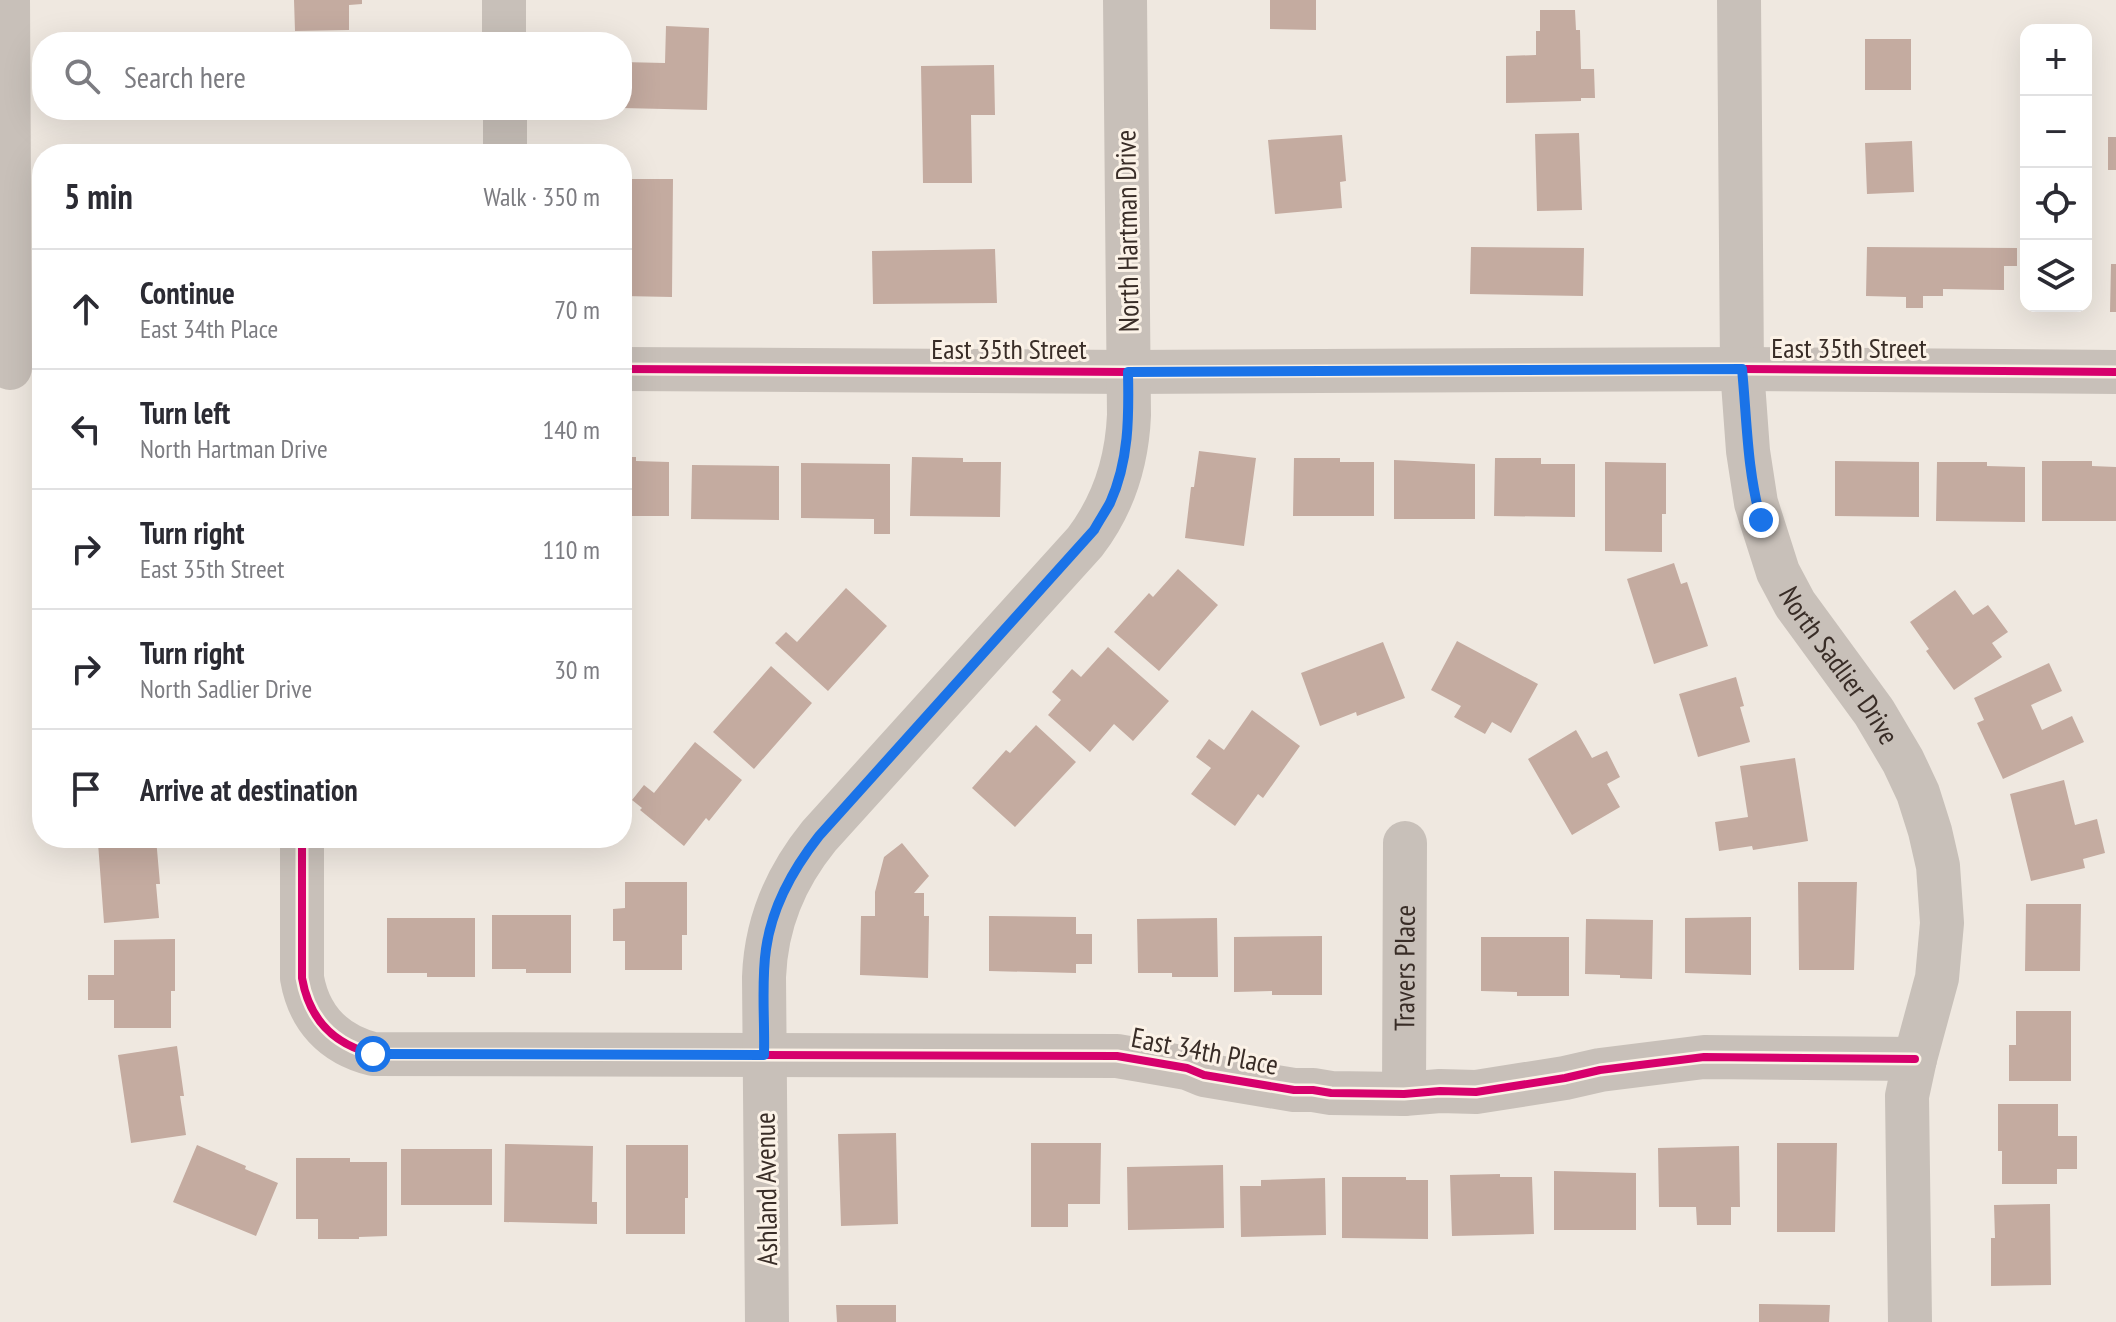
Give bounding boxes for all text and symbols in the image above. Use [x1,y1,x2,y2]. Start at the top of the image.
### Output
map controls [2020,24,2092,312]
button: + [2020,24,2092,96]
search box [32,32,632,120]
icon: search [60,54,104,98]
text: Search here [124,57,246,96]
button: − [2020,96,2092,168]
street label: North Hartman Drive [1106,130,1147,332]
button: locate [2020,168,2092,240]
text: 5 min [64,174,133,218]
text: Walk · 350 m [483,180,600,213]
button: layers [2020,240,2092,312]
text: Continue [140,273,235,312]
icon: ahead [64,287,108,331]
text: 70 m [554,293,600,326]
text: East 34th Place [140,312,278,345]
street label: East 35th Street [1771,329,1927,366]
street label: East 35th Street [931,330,1087,367]
text: Turn left [140,393,230,432]
icon: left [64,407,108,451]
text: 140 m [542,413,600,446]
text: North Hartman Drive [140,432,328,465]
route end [1743,502,1779,538]
text: Turn right [140,513,244,552]
icon: right [64,527,108,571]
text: 110 m [542,533,600,566]
text: East 35th Street [140,552,284,585]
street label: North Sadlier Drive [1771,580,1908,751]
text: Turn right [140,633,244,672]
icon: right [64,647,108,691]
text: 30 m [554,653,600,686]
text: North Sadlier Drive [140,672,312,705]
icon: arrive [64,767,108,811]
text: Arrive at destination [140,770,358,809]
street label: Travers Place [1385,905,1423,1031]
street label: East 34th Place [1128,1018,1282,1083]
route start [355,1036,391,1072]
street label: Ashland Avenue [746,1112,785,1266]

